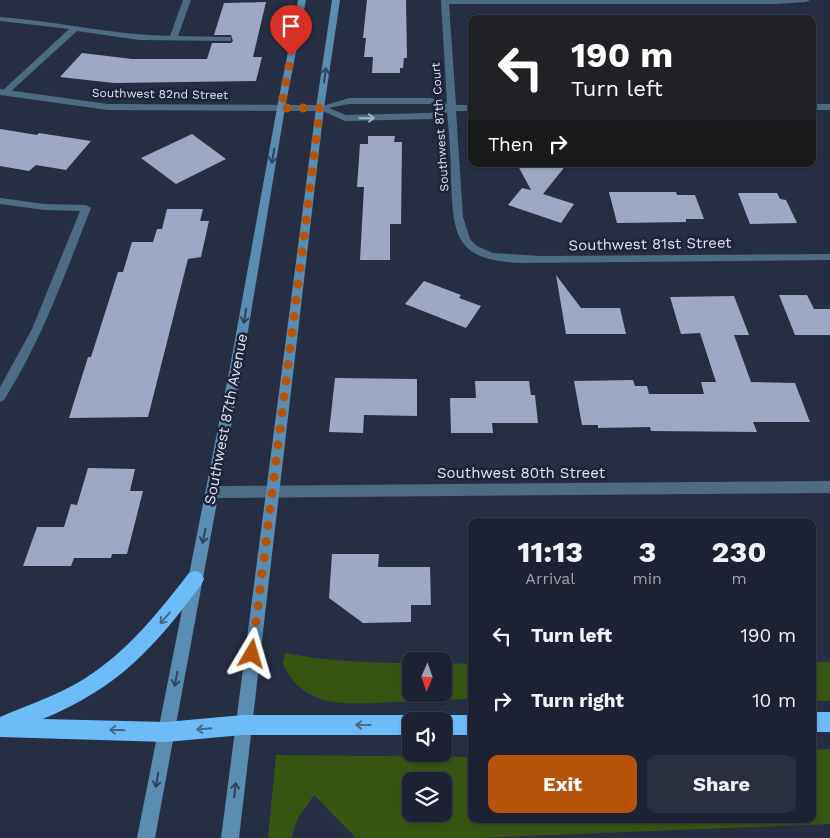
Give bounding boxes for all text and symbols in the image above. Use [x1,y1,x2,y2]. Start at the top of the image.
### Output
pin [270,5,312,56]
icon: arrive [277,12,305,40]
text: 190 m [571,34,673,76]
icon: left [488,35,553,100]
street label: Southwest 87th Court [429,62,451,192]
one-way arrow [321,67,331,83]
text: Turn left [571,76,663,101]
street label: Southwest 82nd Street [92,86,228,102]
one-way arrow [358,113,375,123]
icon: right [544,130,572,158]
text: Then [488,133,534,156]
one-way arrow [268,148,278,164]
street label: Southwest 81st Street [568,234,732,254]
one-way arrow [240,308,250,324]
street label: Southwest 87th Avenue [201,332,251,506]
street label: Southwest 80th Street [437,464,606,482]
one-way arrow [199,527,208,543]
text: 11:13 [517,534,583,569]
text: 3 [638,534,656,569]
text: 230 [712,534,767,569]
text: Arrival [525,569,575,588]
text: min [633,569,662,588]
text: m [731,569,747,588]
one-way arrow [159,611,171,624]
icon: left [488,622,516,650]
text: Turn left [531,624,612,647]
text: 190 m [740,624,796,647]
position arrow [225,627,277,679]
north arrow [402,652,452,702]
map controls [402,652,452,822]
one-way arrow [171,670,180,686]
icon: right [488,687,516,715]
text: Turn right [531,689,624,712]
text: 10 m [752,689,796,712]
button: sound [402,712,452,762]
one-way arrow [355,720,371,730]
one-way arrow [196,724,212,733]
one-way arrow [109,725,126,735]
button: Exit [488,755,637,813]
button: Share [647,755,796,813]
one-way arrow [151,772,161,788]
button: layers [402,772,452,822]
one-way arrow [230,782,240,798]

